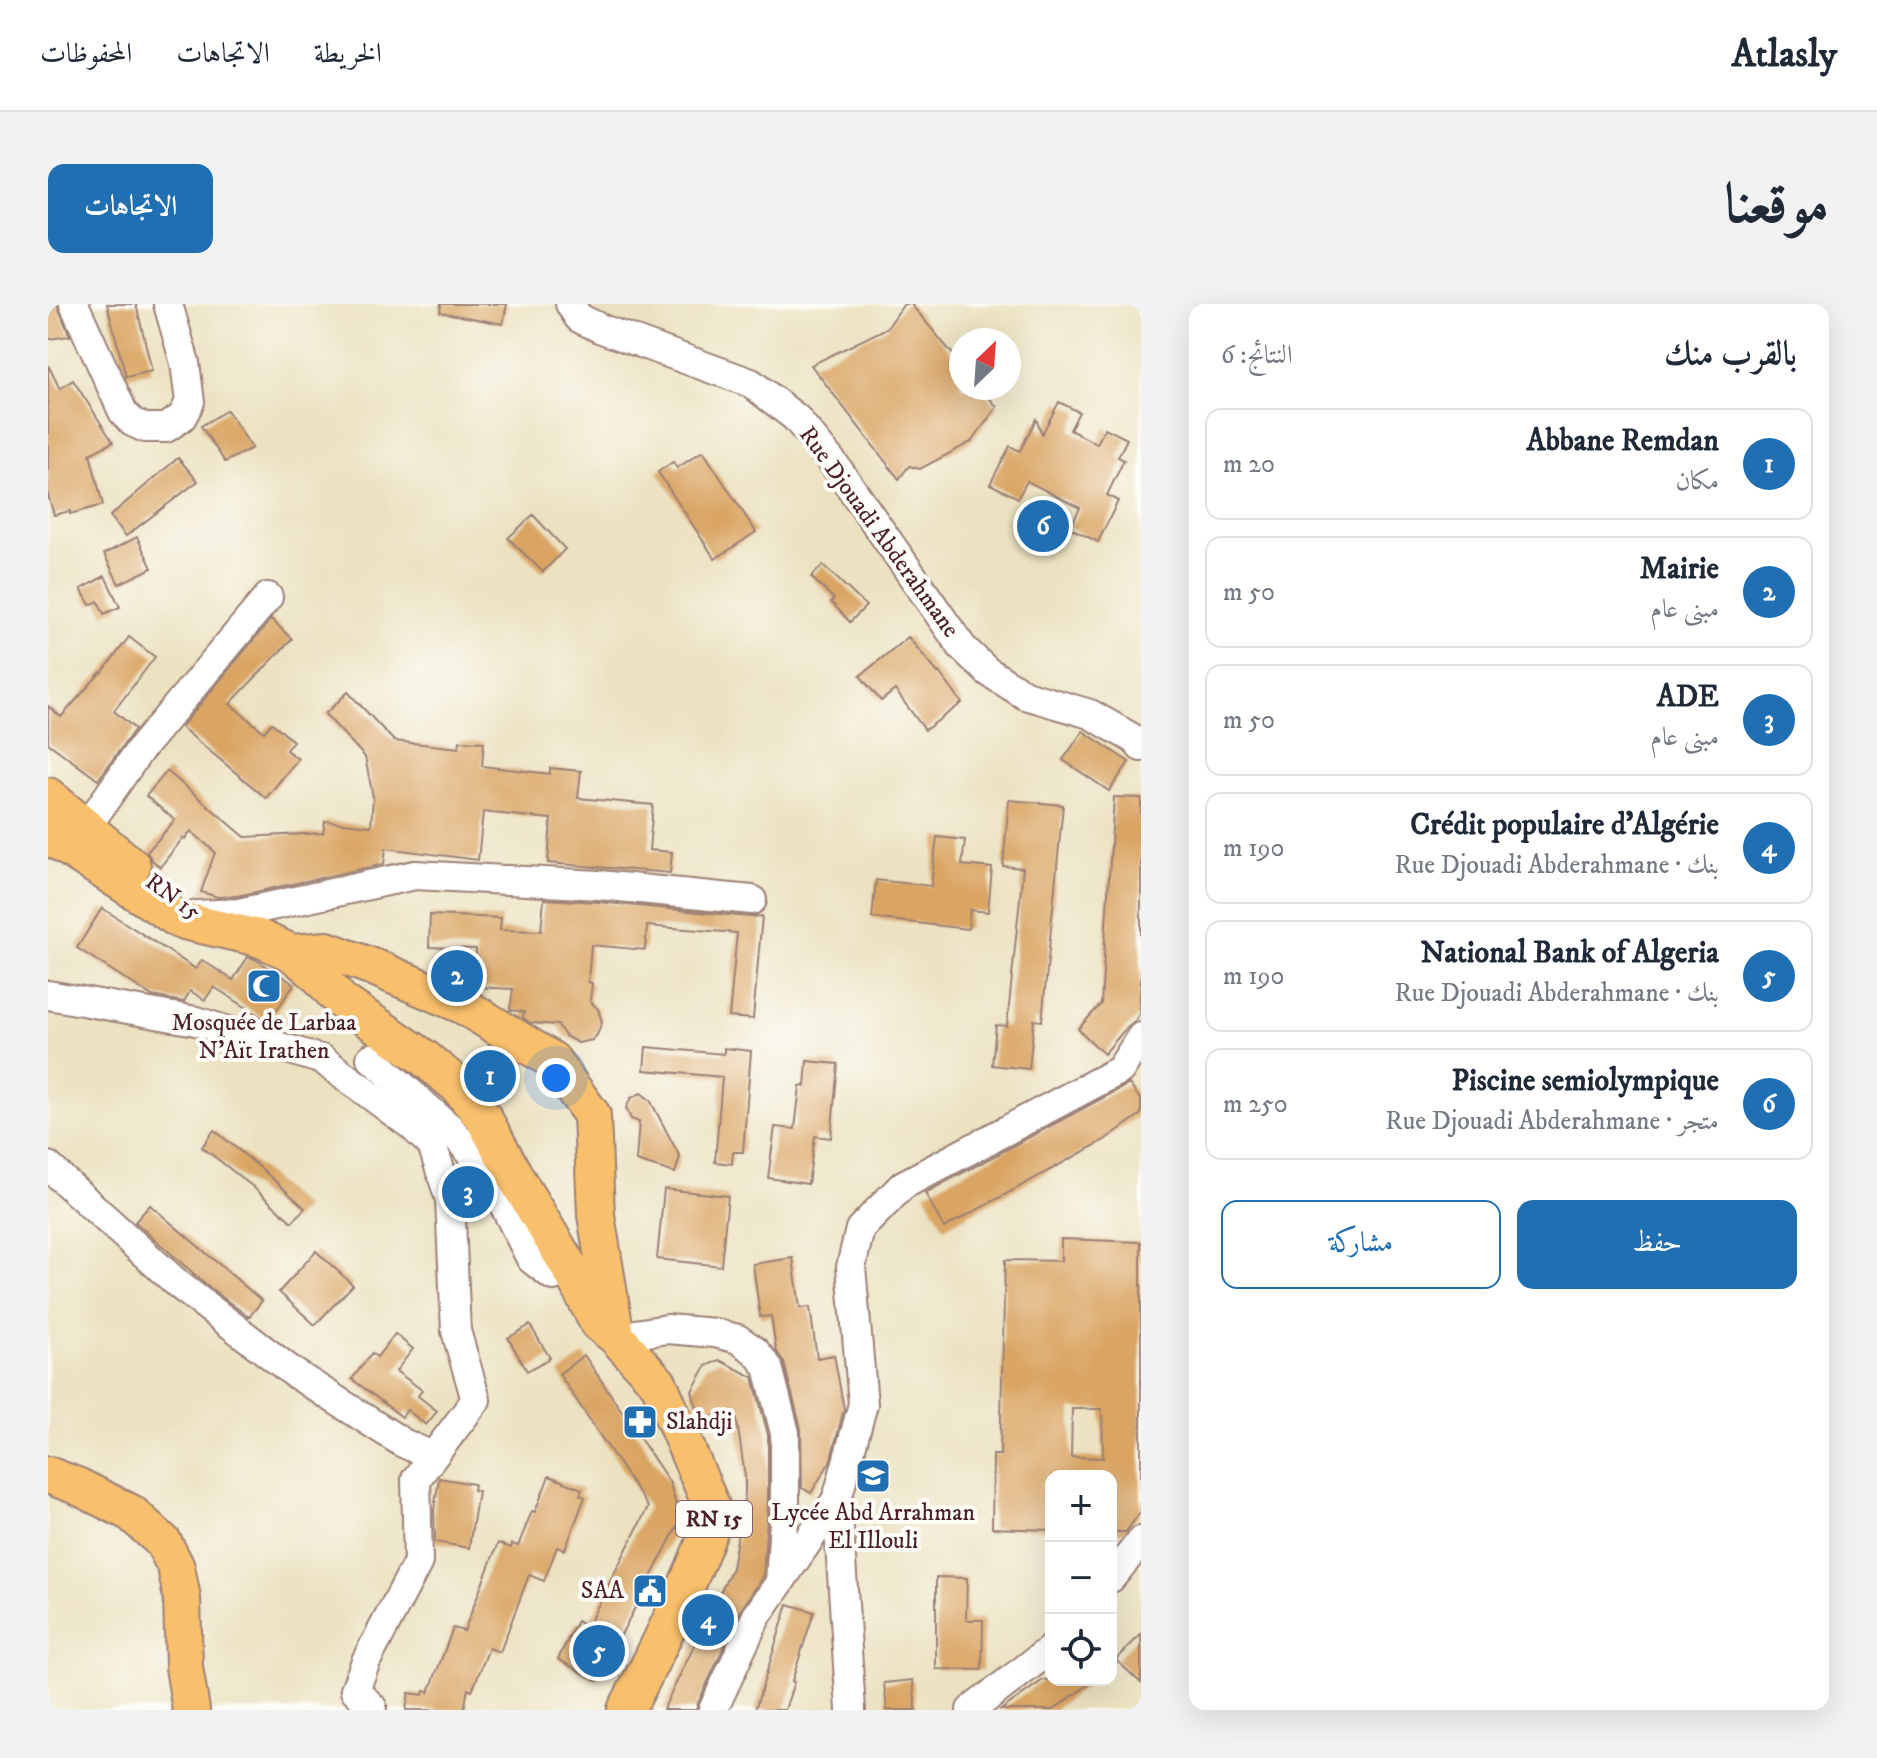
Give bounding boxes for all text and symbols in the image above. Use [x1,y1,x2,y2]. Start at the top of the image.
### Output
text: Atlasly [1731,31,1837,79]
text: المحفوظات [40,36,132,71]
text: الاتجاهات [176,36,270,71]
text: الخريطة [314,36,382,71]
button: الاتجاهات [48,164,213,253]
text: موقعنا [1724,171,1829,241]
north arrow [949,328,1021,400]
text: بالقرب منك [1664,333,1797,375]
text: النتائج: 6 [1221,339,1293,372]
street label: Rue Djouadi Abderahmane [792,421,966,644]
text: Abbane Remdan [1527,423,1719,460]
text: 20 m [1223,448,1275,481]
text: 1 [1764,448,1774,481]
text: مكان [1675,465,1719,498]
pin: 6 [1017,496,1069,556]
text: Mairie [1640,551,1719,588]
text: 50 m [1223,576,1275,609]
text: 2 [1763,576,1775,609]
text: مبنى عام [1650,593,1719,626]
text: ADE [1657,679,1719,716]
text: 50 m [1223,704,1275,737]
text: 3 [1764,704,1774,737]
text: مبنى عام [1650,721,1719,754]
text: Crédit populaire d'Algérie [1410,807,1719,844]
text: 190 m [1223,832,1285,865]
text: 4 [1762,832,1776,865]
text: بنك · Rue Djouadi Abderahmane [1394,849,1719,882]
street label: RN 15 [139,867,207,927]
text: National Bank of Algeria [1421,935,1719,972]
pin: 2 [431,946,483,1006]
text: 190 m [1223,960,1285,993]
text: 5 [1763,960,1775,993]
mosque icon: Mosquée de Larbaa N'Aït Irathen [245,967,283,1005]
text: بنك · Rue Djouadi Abderahmane [1394,977,1719,1010]
place label: Mosquée de Larbaa N'Aït Irathen [172,1008,357,1066]
pin: 1 [464,1046,516,1106]
your location [536,1058,576,1098]
text: Piscine semiolympique [1452,1063,1719,1100]
text: 250 m [1223,1088,1288,1121]
text: 6 [1762,1088,1776,1121]
text: متجر · Rue Djouadi Abderahmane [1385,1105,1719,1138]
pin: 3 [442,1162,494,1222]
button: مشاركة [1221,1200,1501,1289]
button: حفظ [1517,1200,1797,1289]
pharmacy icon: Slahdji [621,1403,659,1441]
place label: Slahdji [666,1407,732,1437]
school or university icon: Lycée Abd Arrahman El Illouli [854,1457,892,1495]
map controls [1045,1470,1117,1686]
button: + [1045,1470,1117,1542]
place label: Lycée Abd Arrahman El Illouli [771,1498,975,1556]
road number: RN 15 [676,1501,752,1537]
button: − [1045,1542,1117,1614]
public building icon: SAA [631,1572,669,1610]
place label: SAA [581,1576,625,1606]
pin: 4 [682,1590,734,1650]
button: locate [1045,1614,1117,1686]
pin: 5 [573,1621,625,1681]

